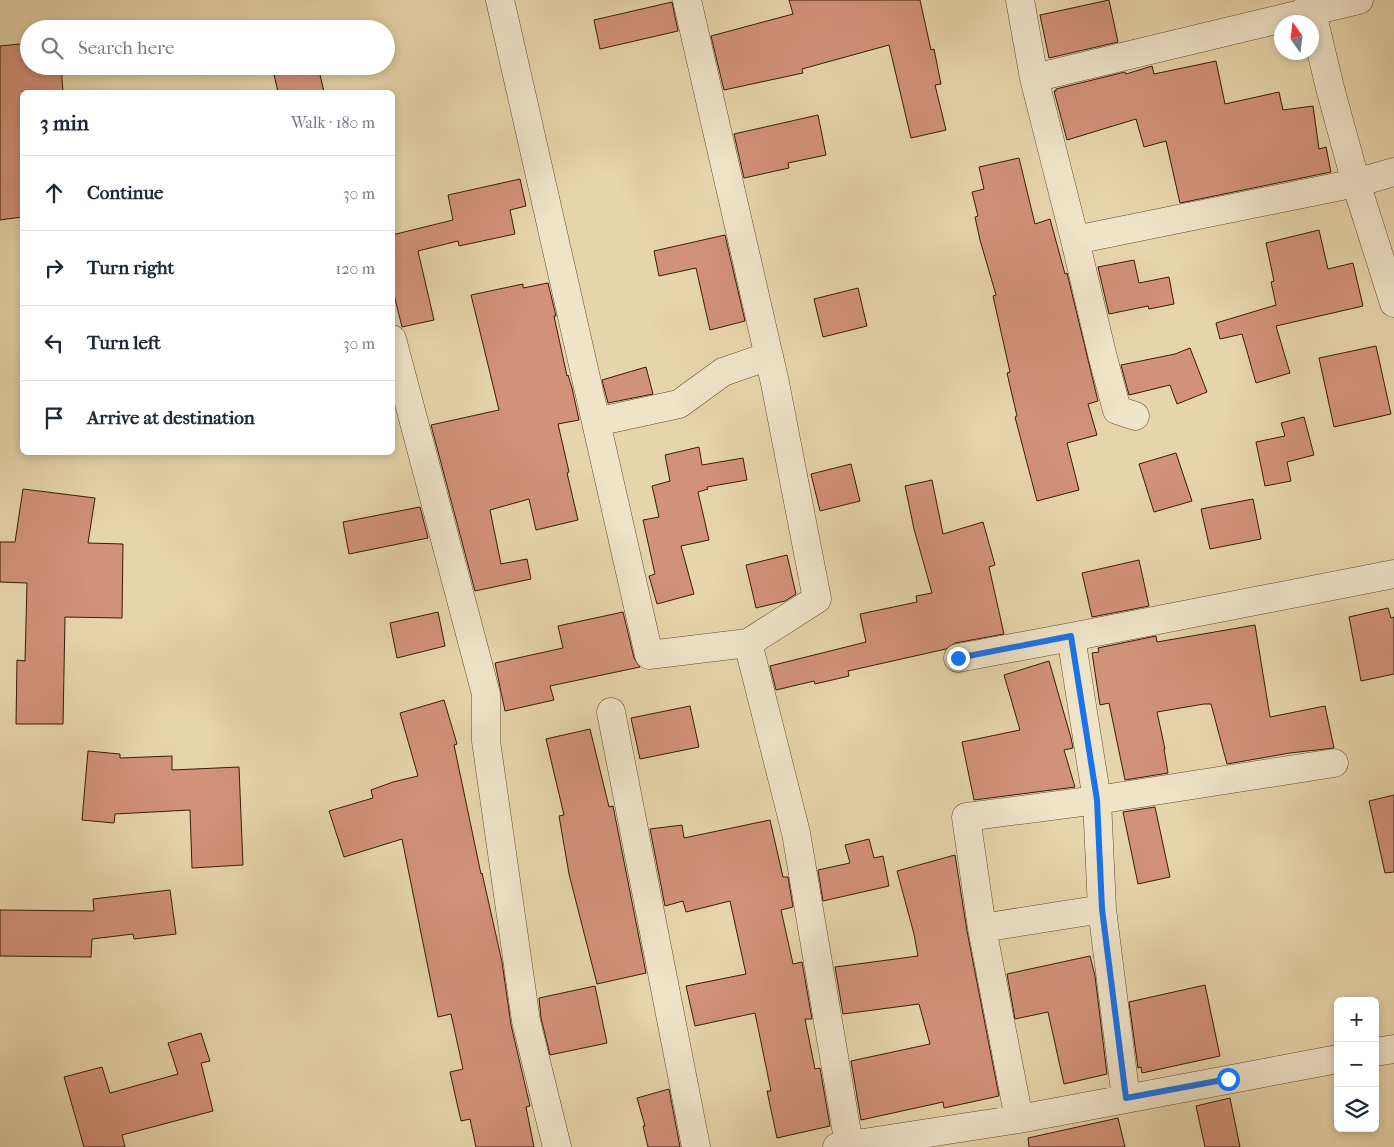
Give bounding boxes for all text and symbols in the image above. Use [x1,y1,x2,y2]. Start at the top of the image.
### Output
north arrow [1274,15,1319,60]
search box [20,20,395,75]
icon: search [38,34,66,62]
text: Search here [78,37,174,59]
text: 3 min [40,111,89,135]
text: Walk · 180 m [291,113,375,132]
icon: ahead [40,179,68,207]
text: Continue [87,182,163,204]
text: 30 m [343,184,375,203]
icon: right [40,254,68,282]
text: Turn right [87,257,174,279]
text: 120 m [336,259,375,278]
icon: left [40,329,68,357]
text: Turn left [87,332,161,354]
text: 30 m [343,334,375,353]
icon: arrive [40,404,68,432]
text: Arrive at destination [87,407,255,429]
route end [947,647,970,670]
map controls [1334,997,1379,1132]
button: + [1334,997,1379,1042]
button: − [1334,1042,1379,1087]
route start [1217,1068,1240,1091]
button: layers [1334,1087,1379,1132]

